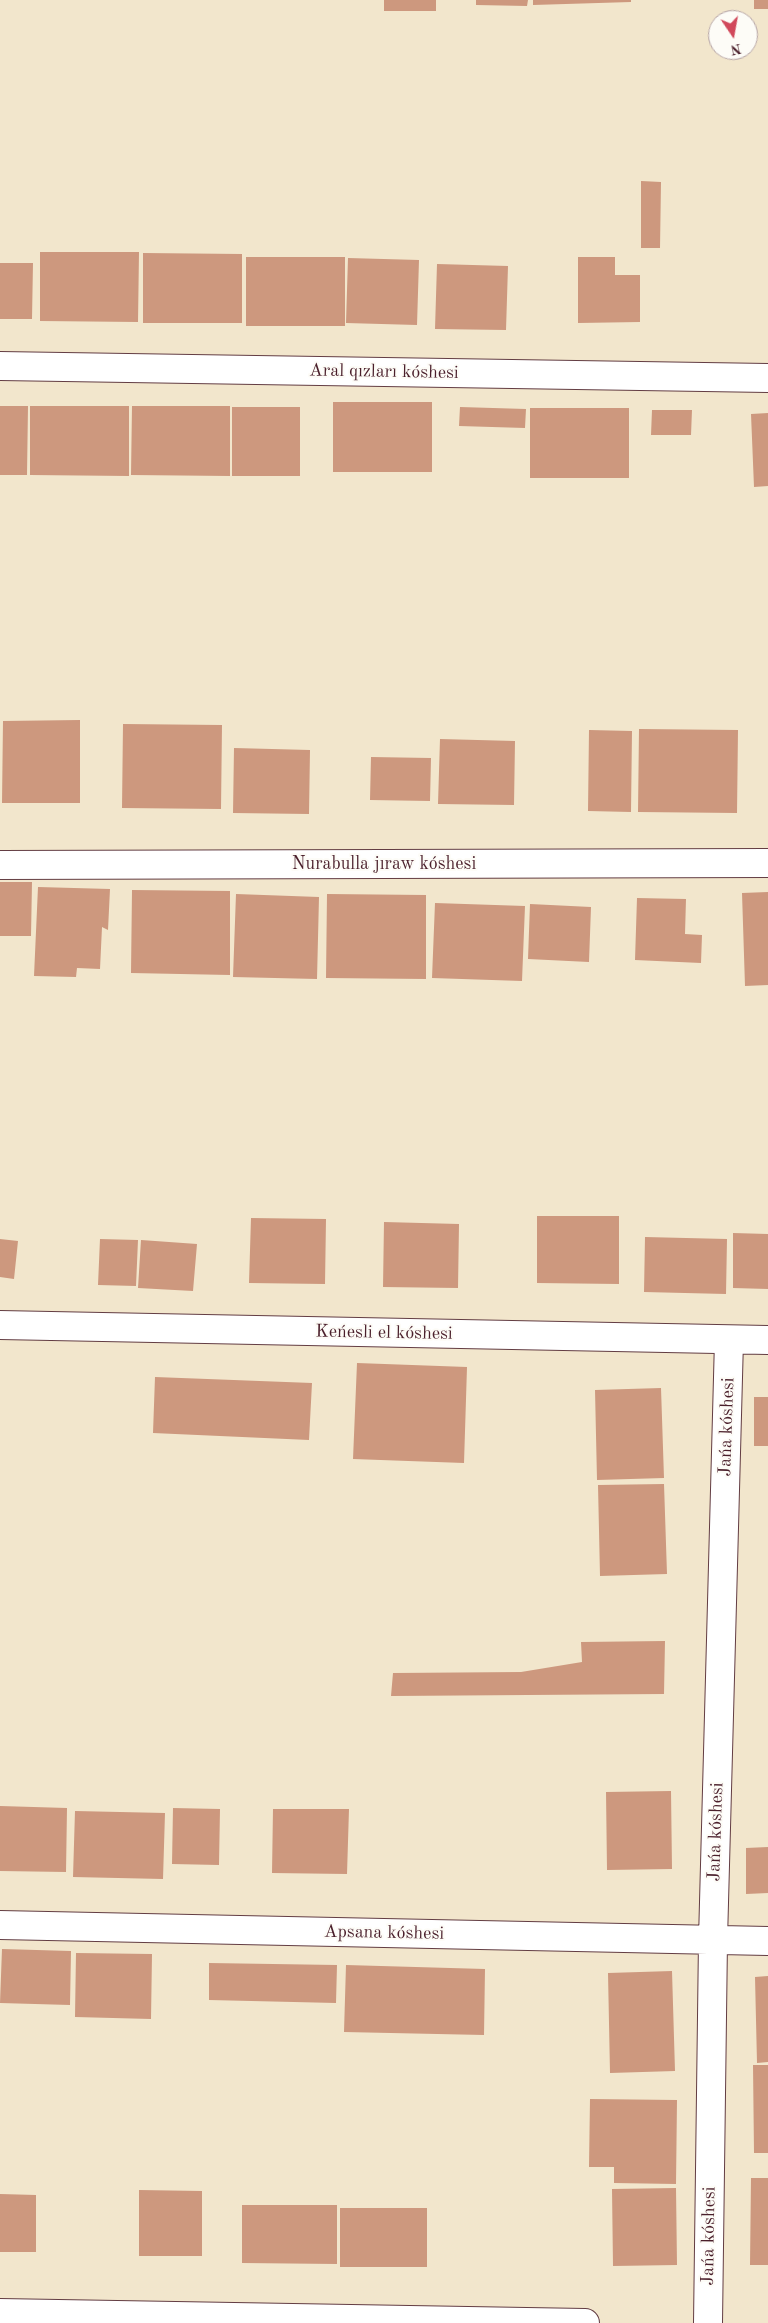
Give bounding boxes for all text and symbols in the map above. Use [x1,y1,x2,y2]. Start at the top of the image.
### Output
north arrow [708,10,758,60]
text: N [729,41,743,57]
street label: Aral qızları kóshesi [309,360,459,384]
street label: Nurabulla jıraw kóshesi [292,853,476,875]
street label: Keńesli el kóshesi [315,1321,453,1345]
street label: Jańa kóshesi [714,1377,740,1477]
street label: Jańa kóshesi [703,1782,729,1882]
street label: Apsana kóshesi [324,1921,444,1945]
street label: Jańa kóshesi [697,2186,721,2286]

